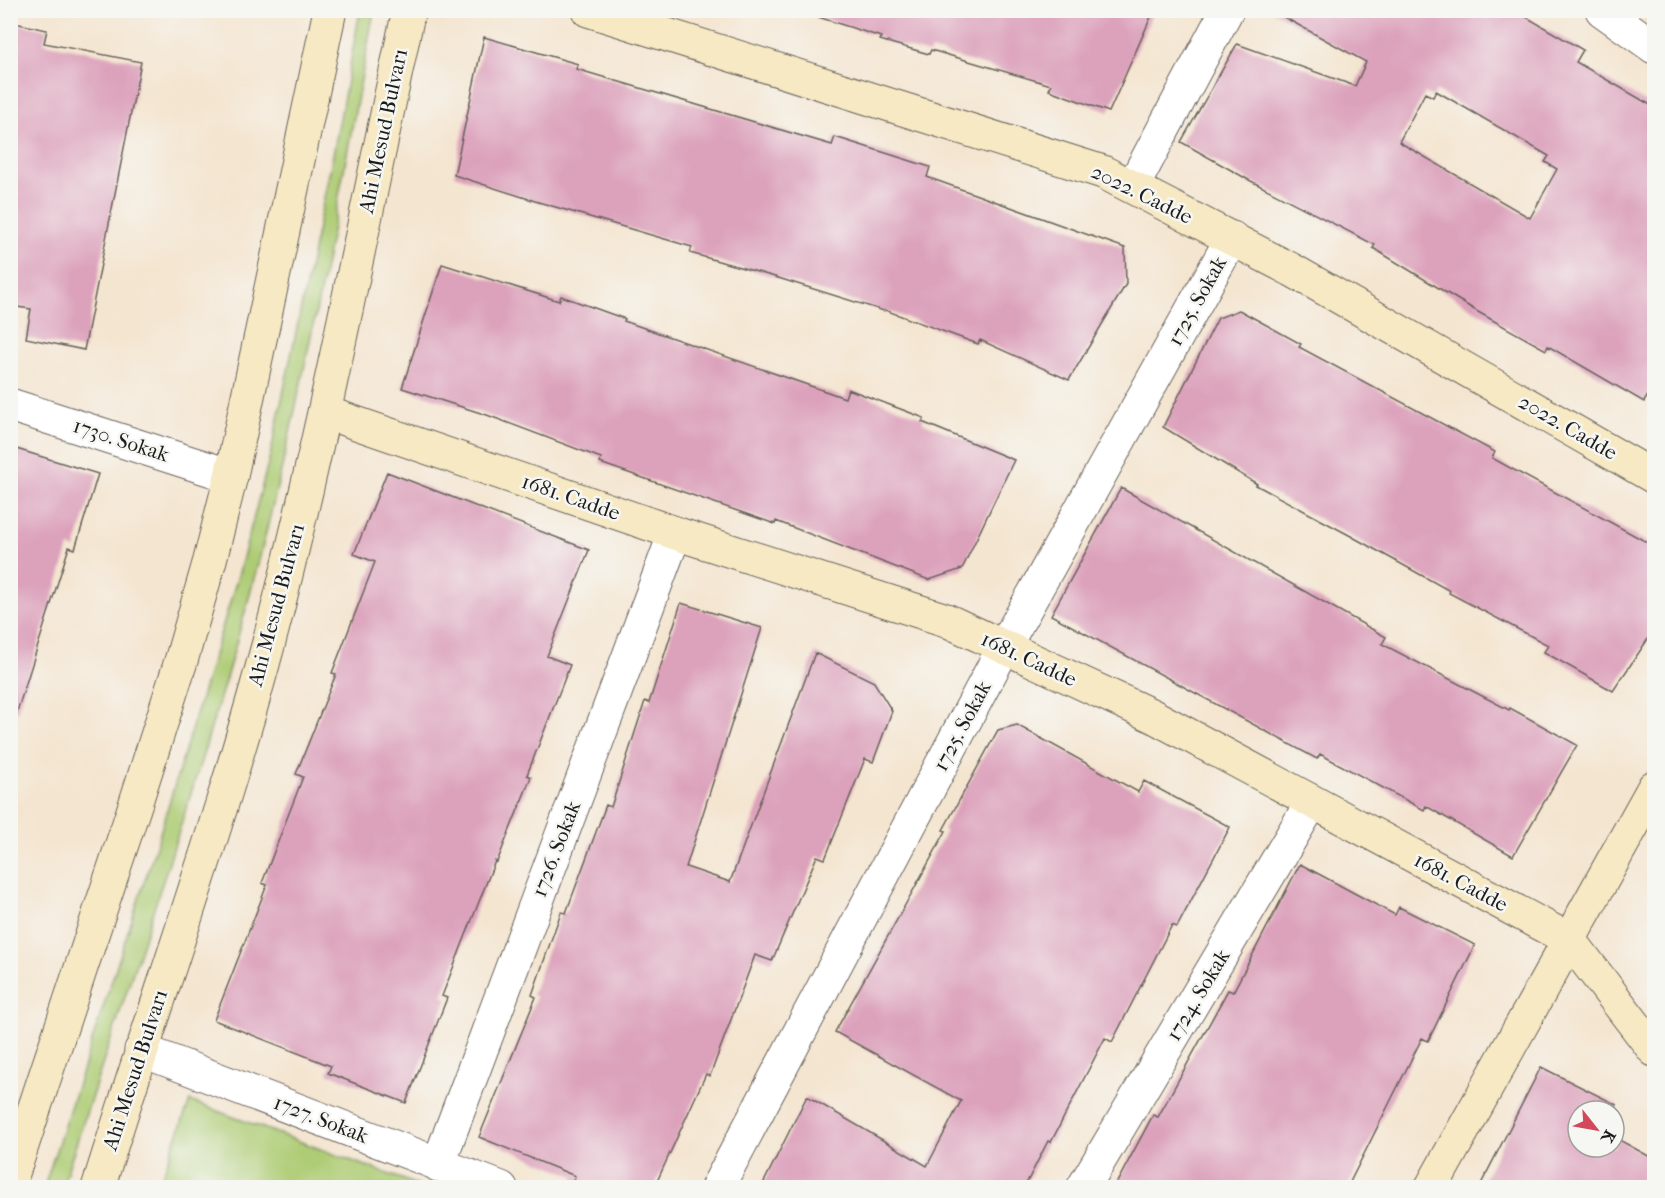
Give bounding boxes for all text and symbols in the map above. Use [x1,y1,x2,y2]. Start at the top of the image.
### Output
street label: Ahi Mesud Bulvarı [354,47,412,216]
street label: 2022. Cadde [1087,159,1197,229]
street label: 1725. Sokak [1163,252,1231,350]
street label: 2022. Cadde [1515,389,1621,465]
street label: 1730. Sokak [70,413,172,467]
street label: 1681. Cadde [519,469,623,525]
street label: Ahi Mesud Bulvarı [243,521,309,690]
street label: 1681. Cadde [977,626,1081,692]
street label: 1725. Sokak [928,677,996,775]
street label: 1726. Sokak [527,797,585,900]
street label: 1681. Cadde [1410,847,1512,917]
street label: 1724. Sokak [1161,945,1235,1045]
street label: Ahi Mesud Bulvarı [97,987,172,1154]
street label: 1727. Sokak [270,1090,372,1148]
north arrow [1566,1099,1626,1159]
text: K [1597,1127,1620,1148]

